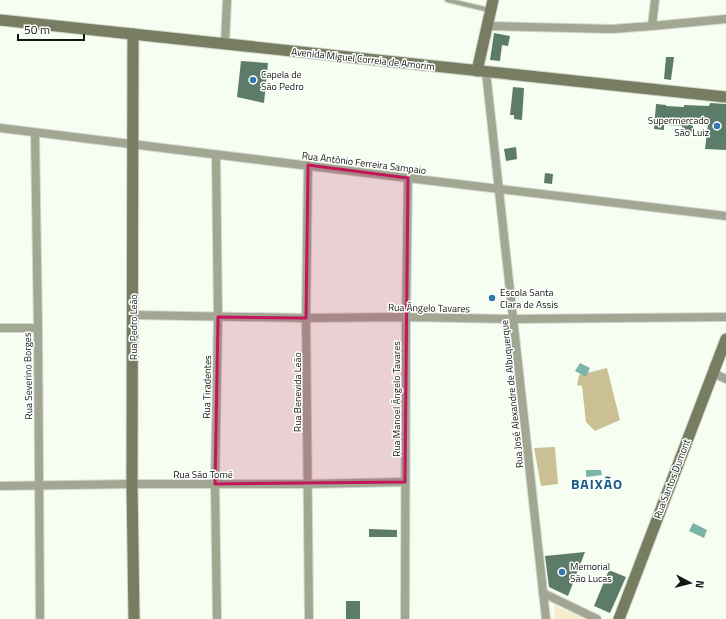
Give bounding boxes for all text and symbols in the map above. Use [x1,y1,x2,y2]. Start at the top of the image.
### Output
scale bar [18,16,84,42]
text: 50 m [24,20,50,39]
street label: Avenida Miguel Correia de Amorim [290,44,436,74]
place label: Capela de São Pedro [261,67,304,94]
marker: Capela de São Pedro [248,75,258,85]
place label: Supermercado São Luiz [648,113,709,140]
marker: Supermercado São Luiz [712,121,722,131]
street label: Rua Antônio Ferreira Sampaio [301,148,427,178]
place label: Escola Santa Clara de Assis [500,285,558,312]
marker: Escola Santa Clara de Assis [487,293,497,303]
street label: Rua Pedro Leão [126,294,141,360]
street label: Rua Ângelo Tavares [388,300,471,316]
street label: Rua José Alexandre de Albuquerque [497,319,527,469]
street label: Rua Severino Borges [20,332,36,420]
street label: Rua Manoel Ângelo Tavares [389,341,404,457]
street label: Rua Benevida Leão [290,352,305,432]
street label: Rua Tiradentes [199,355,215,419]
street label: Rua Santos Dumont [650,437,694,521]
street label: Rua São Tomé [173,467,233,482]
district label: BAIXÃO [571,473,623,494]
place label: Memorial São Lucas [570,559,612,586]
north arrow [670,563,710,603]
marker: Memorial São Lucas [557,567,567,577]
text: N [692,579,708,589]

